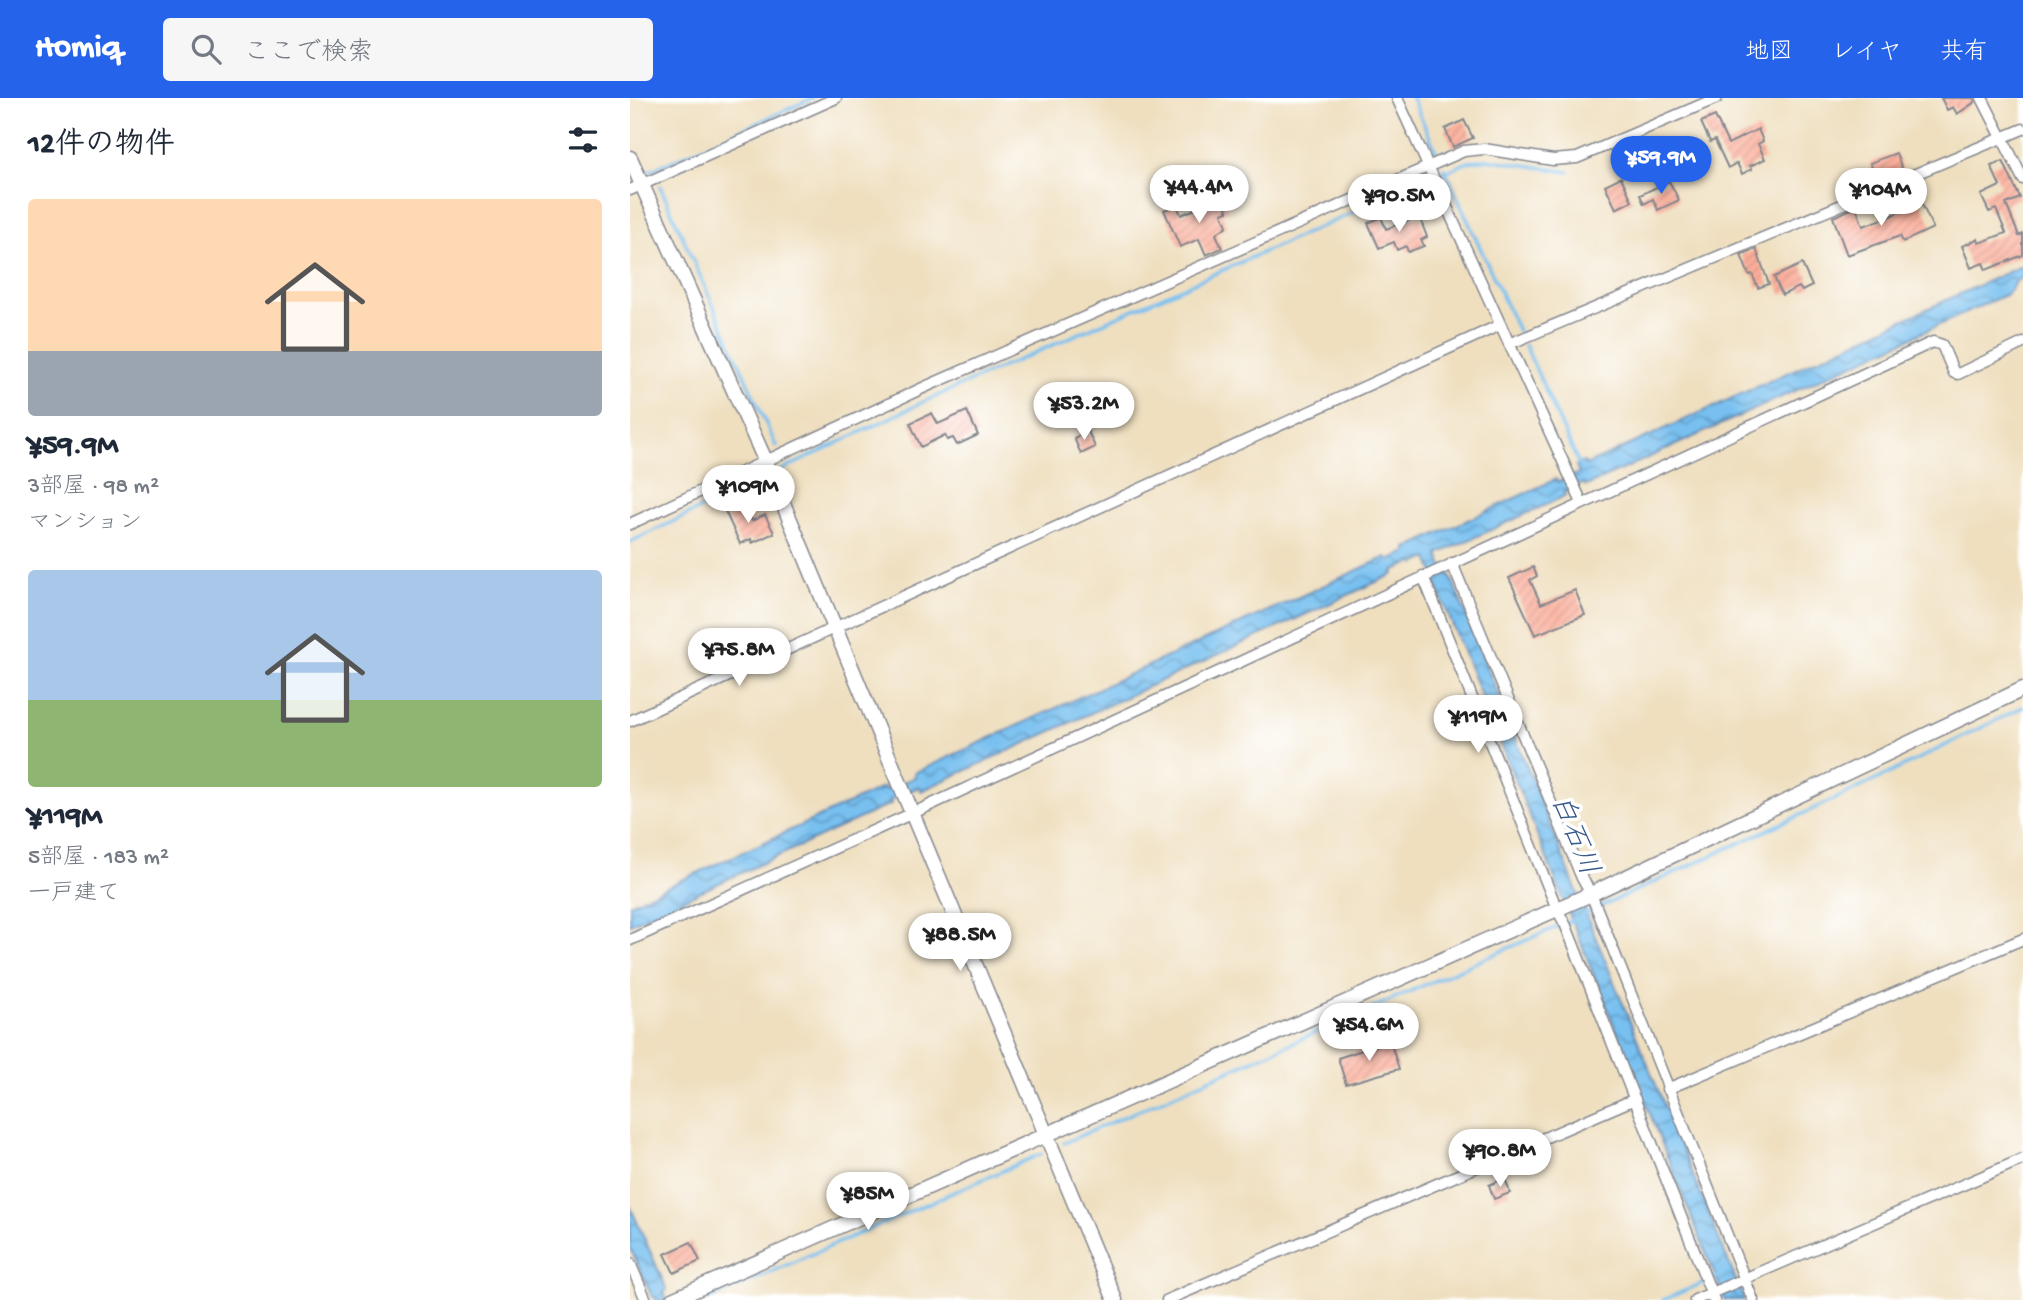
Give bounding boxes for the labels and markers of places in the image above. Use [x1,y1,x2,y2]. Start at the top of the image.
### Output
pin: ¥59.9M [1604,136,1718,196]
pin: ¥44.4M [1142,166,1256,225]
pin: ¥104M [1832,169,1930,228]
pin: ¥90.5M [1342,174,1456,234]
pin: ¥53.2M [1027,382,1141,442]
pin: ¥109M [699,466,797,525]
pin: ¥75.8M [682,628,796,688]
pin: ¥119M [1429,696,1527,755]
pin: ¥88.5M [903,914,1017,973]
pin: ¥54.6M [1312,1004,1426,1063]
pin: ¥90.8M [1443,1130,1557,1189]
pin: ¥85M [827,1172,909,1232]

